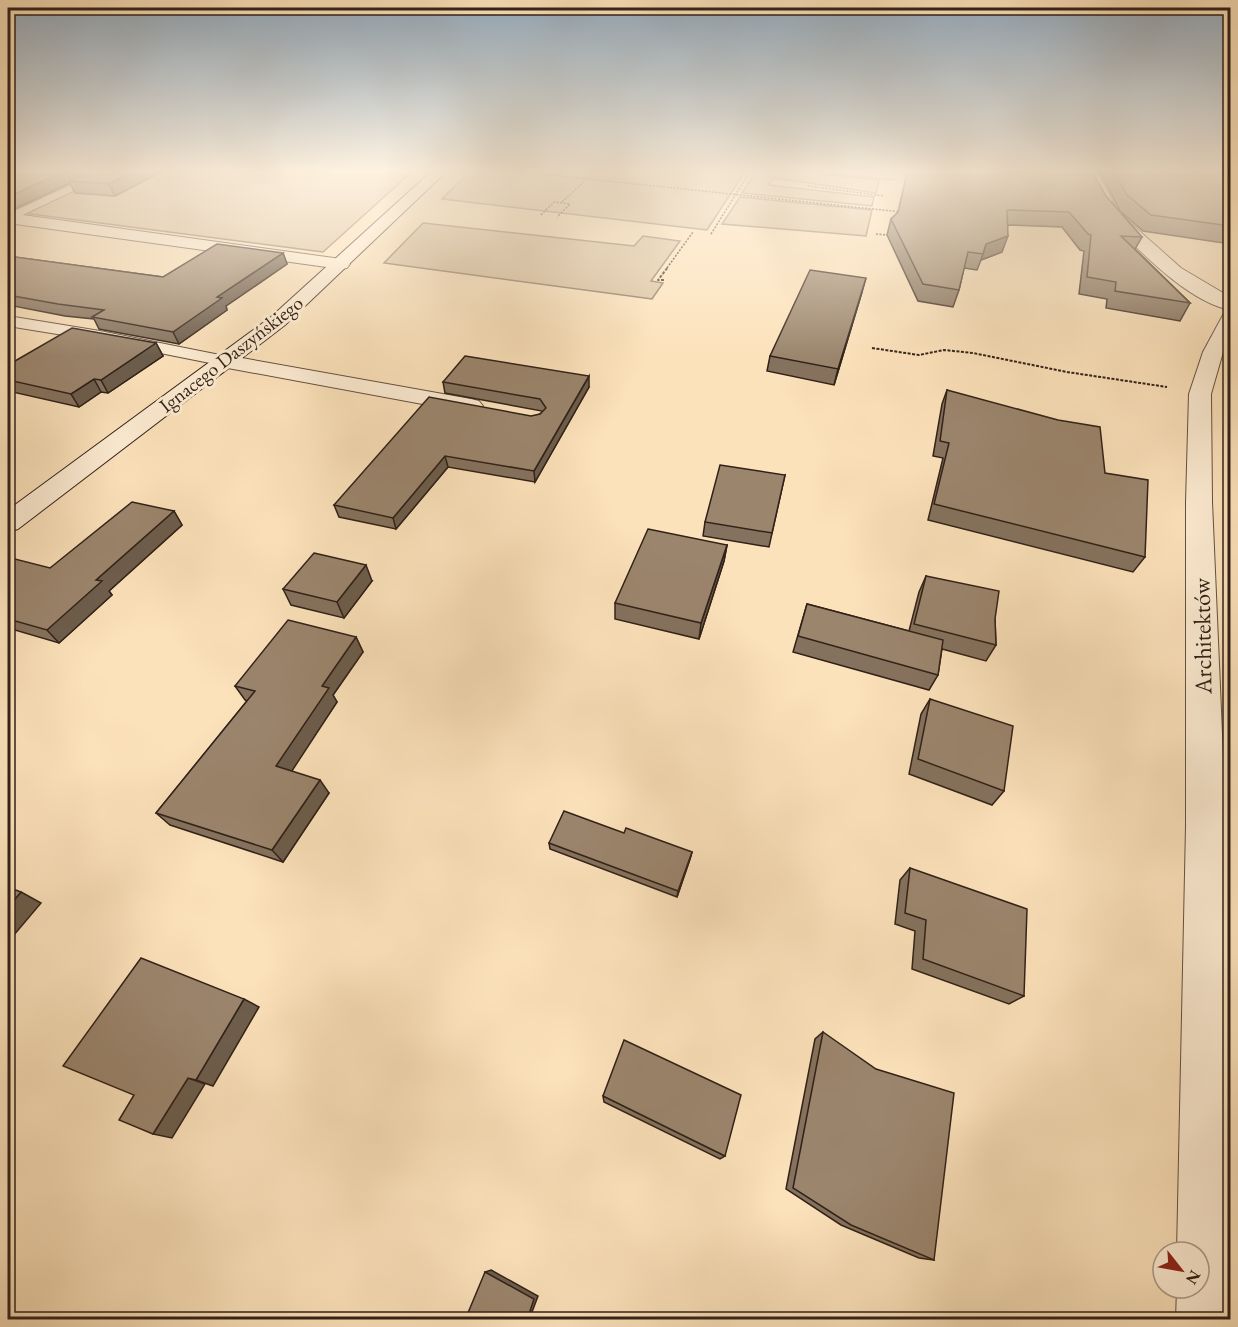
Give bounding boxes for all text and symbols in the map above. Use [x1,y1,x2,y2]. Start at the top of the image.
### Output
street label: Ignacego Daszyńskiego [154,290,308,418]
street label: Architektów [1185,577,1219,695]
north arrow [1151,1240,1211,1300]
text: N [1181,1267,1206,1288]

